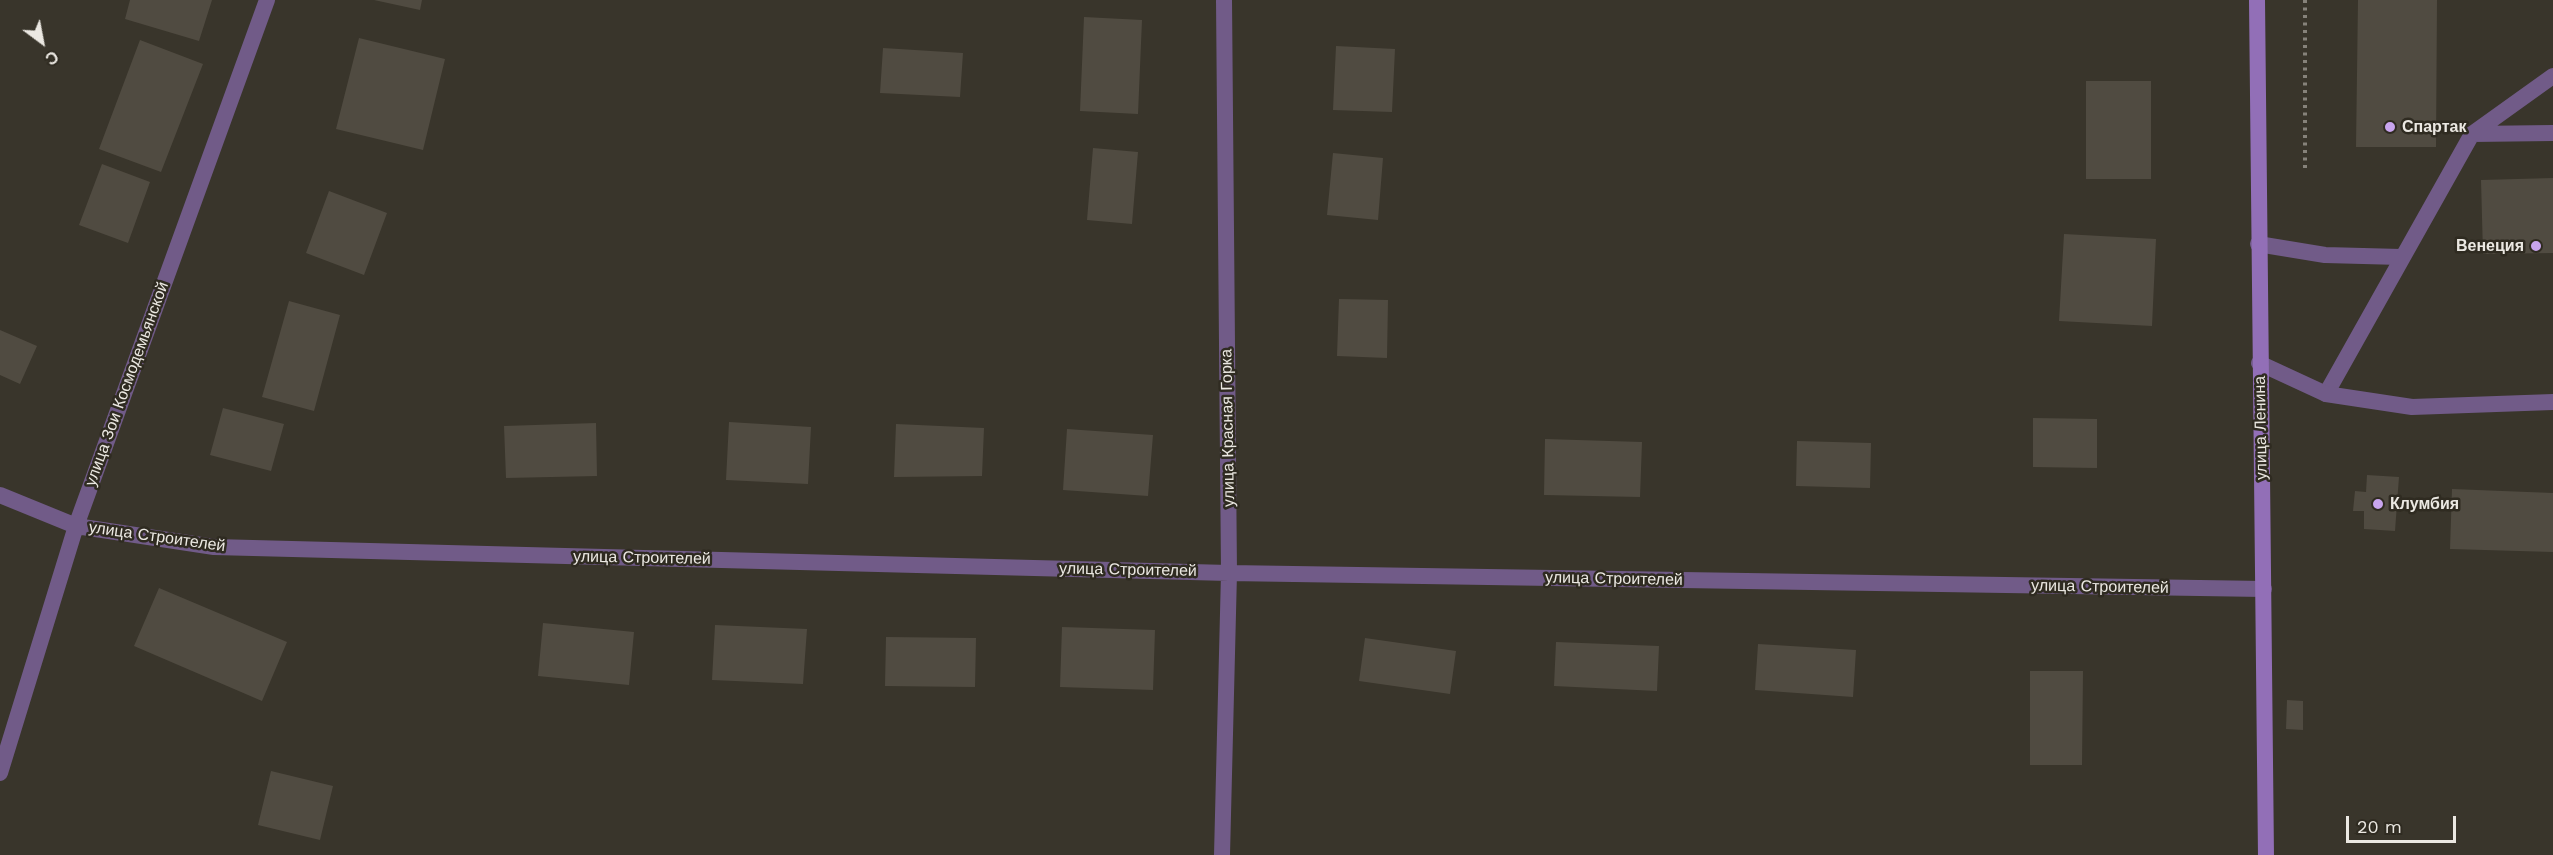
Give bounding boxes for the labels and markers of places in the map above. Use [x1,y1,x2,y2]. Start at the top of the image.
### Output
place label: Спартак [2402,117,2466,137]
marker: Спартак [2383,120,2397,134]
place label: Венеция [2456,236,2524,256]
marker: Венеция [2529,239,2543,253]
place label: Клумбия [2390,494,2459,514]
marker: Клумбия [2371,497,2385,511]

